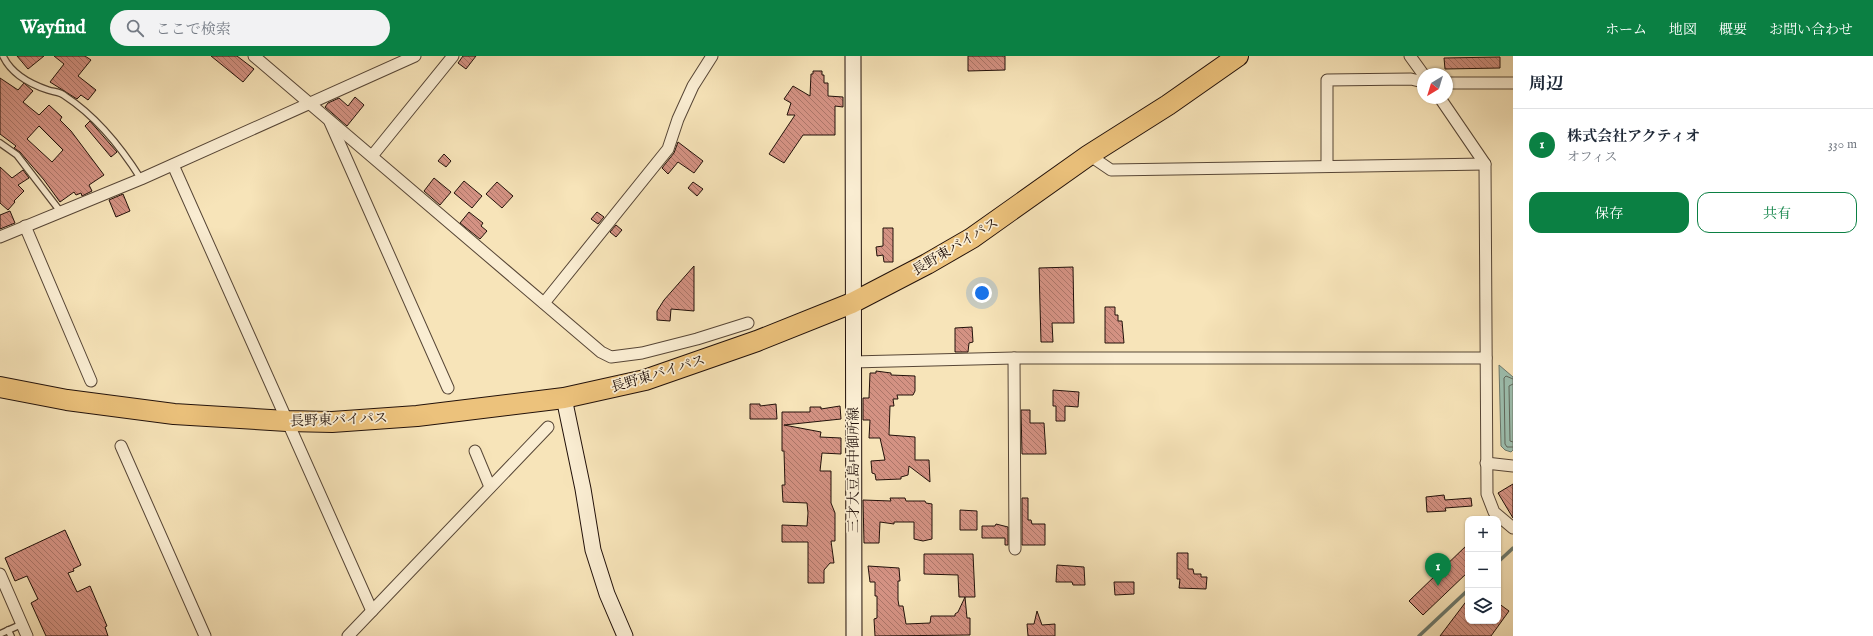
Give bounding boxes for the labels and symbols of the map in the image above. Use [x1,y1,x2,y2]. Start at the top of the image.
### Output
north arrow [1417,68,1453,104]
street label: 長野東バイパス [909,214,1002,280]
your location [972,283,992,303]
street label: 長野東バイパス [609,351,708,397]
street label: 三才大豆島中御所線 [845,407,863,533]
street label: 長野東バイパス [290,409,388,431]
pin: 1 [1425,553,1451,586]

